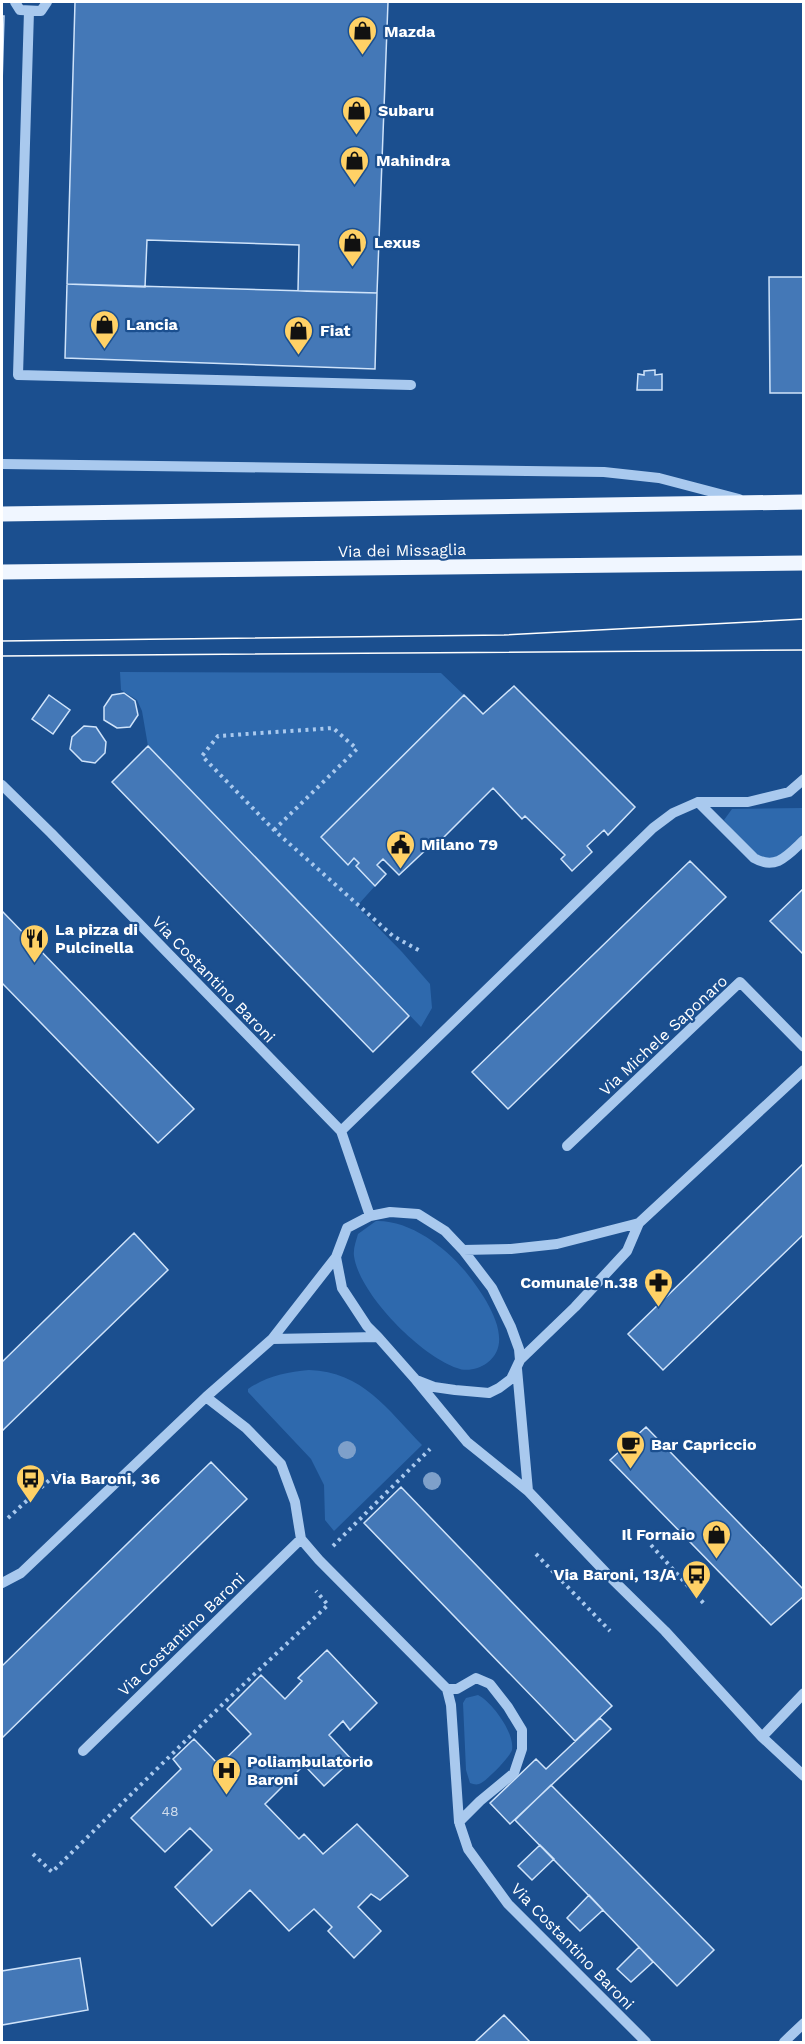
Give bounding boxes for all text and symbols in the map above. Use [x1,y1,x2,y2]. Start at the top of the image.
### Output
shop icon: Mazda [347,15,379,57]
place label: Mazda [384,22,436,41]
shop icon: Subaru [341,94,373,136]
place label: Subaru [378,101,434,120]
shop icon: Mahindra [339,144,371,186]
place label: Mahindra [376,151,451,170]
shop icon: Lexus [337,226,369,268]
place label: Lexus [374,233,421,252]
shop icon: Lancia [89,308,121,350]
shop icon: Fiat [283,314,315,356]
place label: Lancia [126,315,179,334]
place label: Fiat [320,321,350,340]
street label: Via dei Missaglia [338,540,466,561]
public building icon: Milano 79 [384,828,416,870]
place label: Milano 79 [421,835,498,854]
street label: Via Costantino Baroni [148,912,279,1047]
place label: La pizza di Pulcinella [55,920,138,957]
restaurant icon: La pizza di Pulcinella [18,922,50,964]
street label: Via Michele Saponaro [595,971,731,1100]
pharmacy icon: Comunale n.38 [643,1266,675,1308]
place label: Comunale n.38 [520,1273,638,1292]
cafe icon: Bar Capriccio [614,1428,646,1470]
place label: Bar Capriccio [651,1435,757,1454]
bus stop icon: Via Baroni, 36 [14,1462,46,1504]
place label: Via Baroni, 36 [51,1469,160,1488]
shop icon: Il Fornaio [700,1518,732,1560]
place label: Il Fornaio [621,1525,695,1544]
bus stop icon: Via Baroni, 13/A [681,1558,713,1600]
place label: Via Baroni, 13/A [553,1565,676,1584]
street label: Via Costantino Baroni [114,1569,249,1700]
place label: Poliambulatorio Baroni [247,1752,374,1789]
hospital icon: Poliambulatorio Baroni [210,1754,242,1796]
house number: 48 [161,1803,179,1819]
street label: Via Costantino Baroni [507,1879,638,2014]

